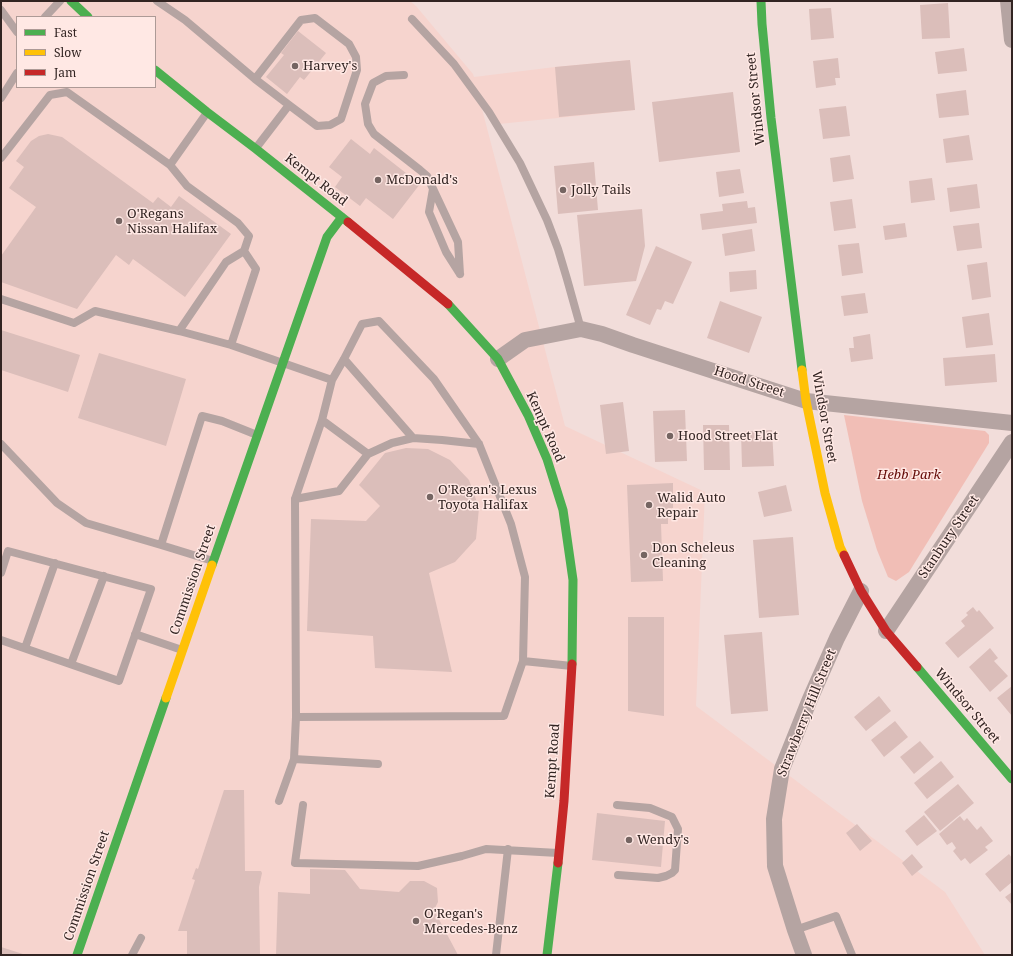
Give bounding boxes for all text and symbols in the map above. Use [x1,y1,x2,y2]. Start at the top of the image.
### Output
legend [16,16,156,88]
text: Fast [54,24,77,41]
text: Slow [54,44,82,61]
street label: Windsor Street [743,52,769,146]
place label: Harvey's [303,58,357,74]
marker: Harvey's [290,61,300,71]
text: Jam [54,64,76,81]
street label: Kempt Road [282,151,350,209]
place label: McDonald's [386,172,458,188]
marker: McDonald's [373,175,383,185]
place label: Jolly Tails [571,182,631,198]
marker: Jolly Tails [558,185,568,195]
place label: O'Regans Nissan Halifax [127,206,217,237]
marker: O'Regans Nissan Halifax [114,216,124,226]
street label: Hood Street [712,363,786,401]
street label: Windsor Street [808,370,840,464]
street label: Kempt Road [523,389,567,465]
place label: Hood Street Flat [678,428,778,444]
marker: Hood Street Flat [665,431,675,441]
park label: Hebb Park [877,467,941,483]
place label: O'Regan's Lexus Toyota Halifax [438,482,537,513]
place label: Walid Auto Repair [657,490,726,521]
marker: O'Regan's Lexus Toyota Halifax [425,492,435,502]
street label: Stanbury Street [915,493,983,581]
marker: Walid Auto Repair [644,500,654,510]
street label: Commission Street [167,523,219,637]
place label: Don Scheleus Cleaning [652,540,734,571]
marker: Don Scheleus Cleaning [639,550,649,560]
street label: Strawberry Hill Street [774,647,840,779]
street label: Windsor Street [931,665,1003,747]
street label: Kempt Road [543,723,563,799]
street label: Commission Street [61,829,113,943]
place label: Wendy's [637,832,689,848]
marker: Wendy's [624,835,634,845]
place label: O'Regan's Mercedes-Benz [424,906,518,937]
marker: O'Regan's Mercedes-Benz [411,916,421,926]

